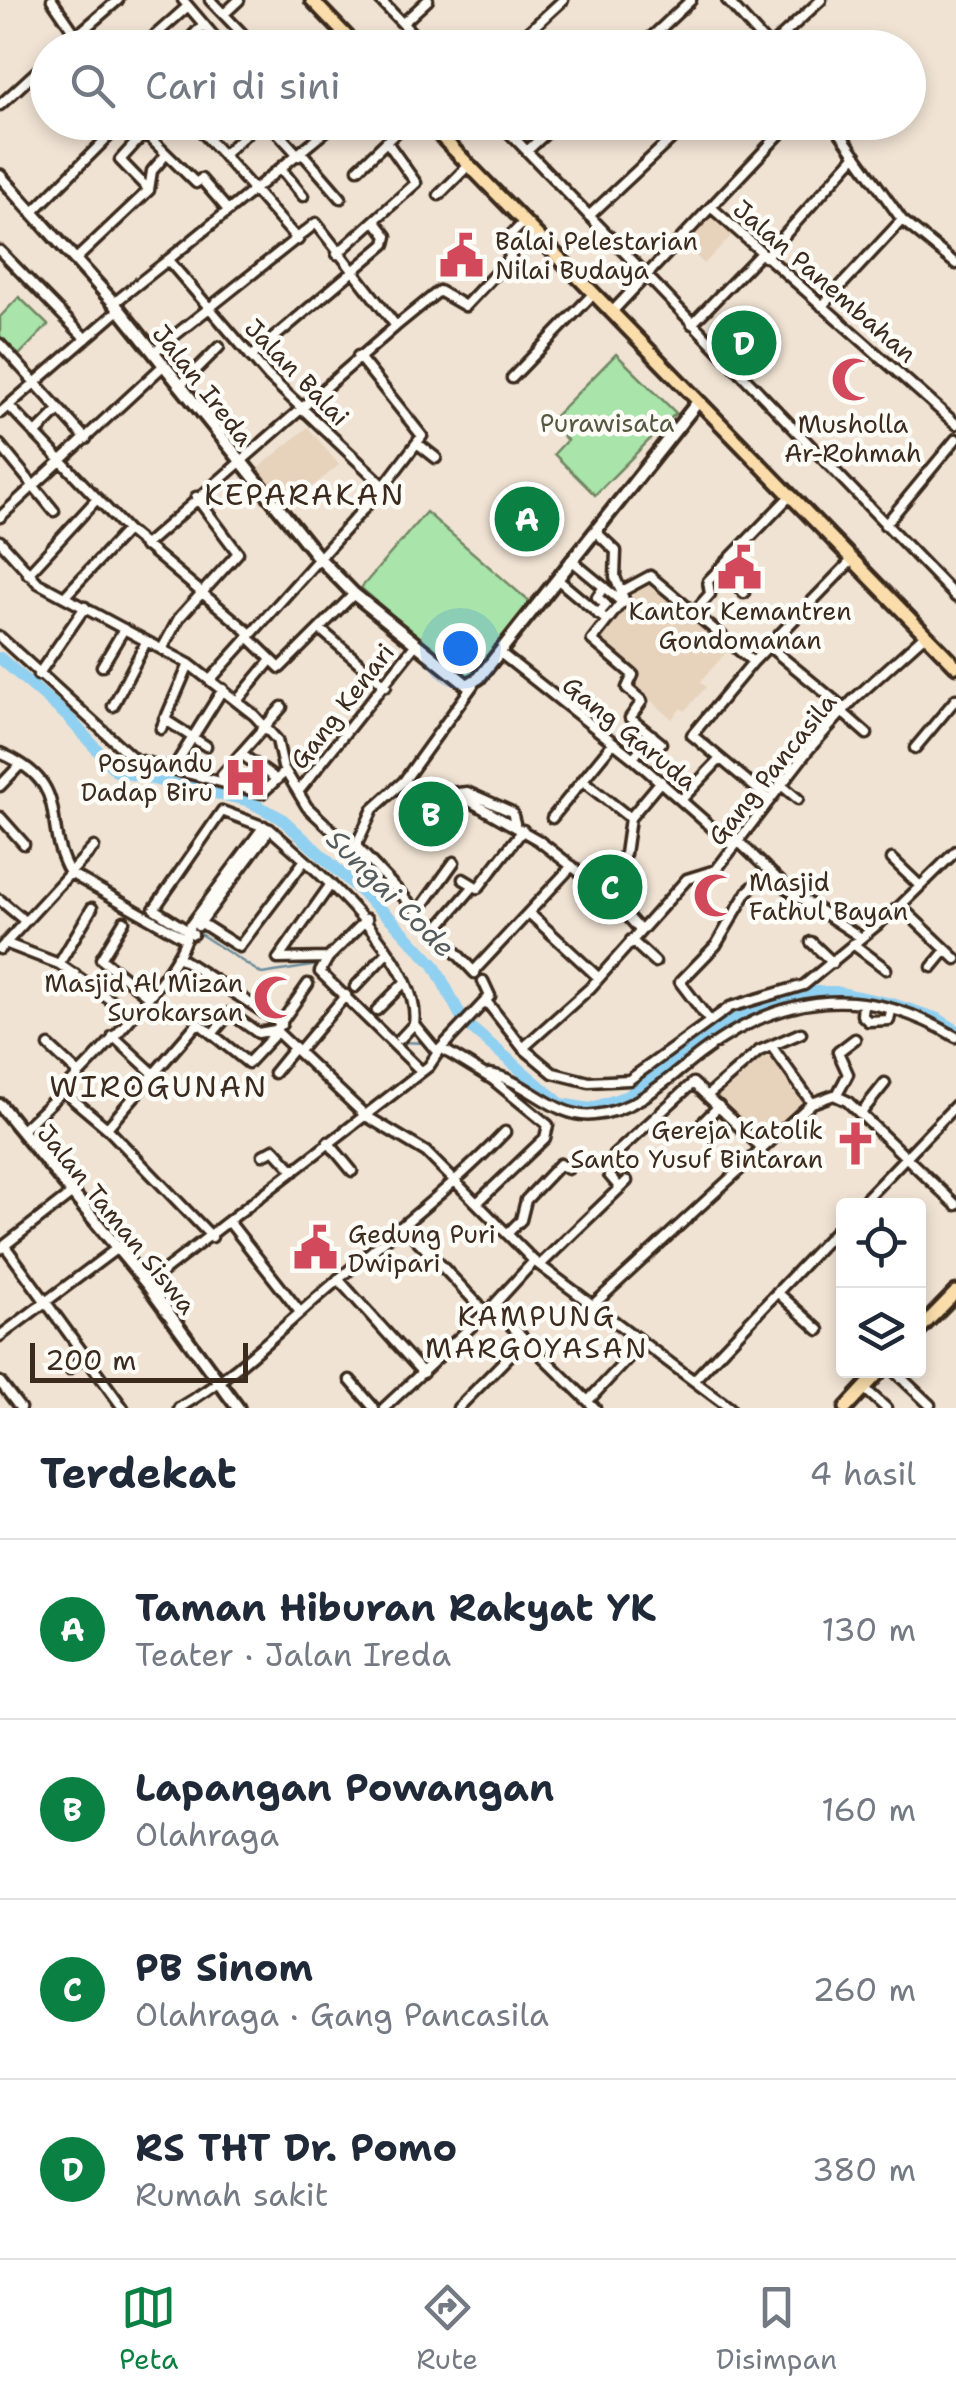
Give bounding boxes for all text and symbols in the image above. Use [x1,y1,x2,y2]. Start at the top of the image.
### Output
search box [30,30,926,140]
icon: search [65,58,120,113]
text: Cari di sini [145,60,341,111]
street label: Jalan Panembahan [726,192,924,370]
place label: Balai Pelestarian Nilai Budaya [495,224,698,287]
public building icon: Balai Pelestarian Nilai Budaya [438,231,486,279]
pin: D [712,306,776,380]
street label: Jalan Balai [237,311,357,433]
street label: Jalan Ireda [145,317,262,453]
mosque icon: Musholla Ar-Rohmah [829,356,877,404]
park label: Purawisata [540,406,675,440]
place label: Musholla Ar-Rohmah [784,407,922,470]
district label: KEPARAKAN [204,474,406,515]
pin: A [494,482,560,556]
public building icon: Kantor Kemantren Gondomanan [716,543,764,591]
place label: Kantor Kemantren Gondomanan [629,594,851,657]
your location [435,623,486,674]
street label: Gang Kenari [282,636,402,776]
street label: Gang Garuda [555,668,705,798]
street label: Gang Pancasila [700,685,844,852]
place label: Posyandu Dadap Biru [81,746,213,809]
hospital icon: Posyandu Dadap Biru [222,753,270,801]
pin: B [398,776,464,852]
water label: Sungai Code [318,820,464,966]
pin: C [578,850,642,924]
place label: Masjid Fathul Bayan [749,865,908,928]
mosque icon: Masjid Fathul Bayan [692,872,740,920]
place label: Masjid Al Mizan Surokarsan [44,966,243,1029]
mosque icon: Masjid Al Mizan Surokarsan [252,973,300,1021]
district label: WIROGUNAN [49,1066,269,1107]
place label: Gereja Katolik Santo Yusuf Bintaran [570,1113,823,1176]
street label: Jalan Taman Siswa [30,1117,204,1321]
church icon: Gereja Katolik Santo Yusuf Bintaran [832,1120,880,1168]
map controls [836,1198,926,1378]
button: locate [836,1198,926,1288]
place label: Gedung Puri Dwipari [348,1217,496,1280]
public building icon: Gedung Puri Dwipari [291,1224,339,1272]
button: layers [836,1288,926,1378]
district label: KAMPUNG MARGOYASAN [425,1297,649,1367]
scale bar [30,1338,248,1382]
text: 200 m [45,1341,136,1379]
text: Terdekat [40,1445,237,1501]
text: 4 hasil [810,1452,916,1495]
text: Taman Hiburan Rakyat YK [135,1582,656,1633]
text: A [60,1608,85,1651]
text: 130 m [821,1608,916,1651]
text: Teater · Jalan Ireda [135,1633,451,1676]
text: Lapangan Powangan [135,1762,554,1813]
text: B [63,1788,82,1831]
text: 160 m [821,1788,916,1831]
text: Olahraga [135,1813,279,1856]
text: PB Sinom [135,1942,313,1993]
text: C [63,1968,82,2011]
text: 260 m [813,1968,916,2011]
text: Olahraga · Gang Pancasila [135,1993,549,2036]
text: RS THT Dr. Pomo [135,2122,457,2173]
text: D [61,2148,84,2191]
text: 380 m [812,2148,916,2191]
text: Rumah sakit [135,2173,329,2216]
tab: Peta [119,2280,178,2378]
tab: Rute [416,2280,478,2378]
tab: Disimpan [716,2280,837,2378]

